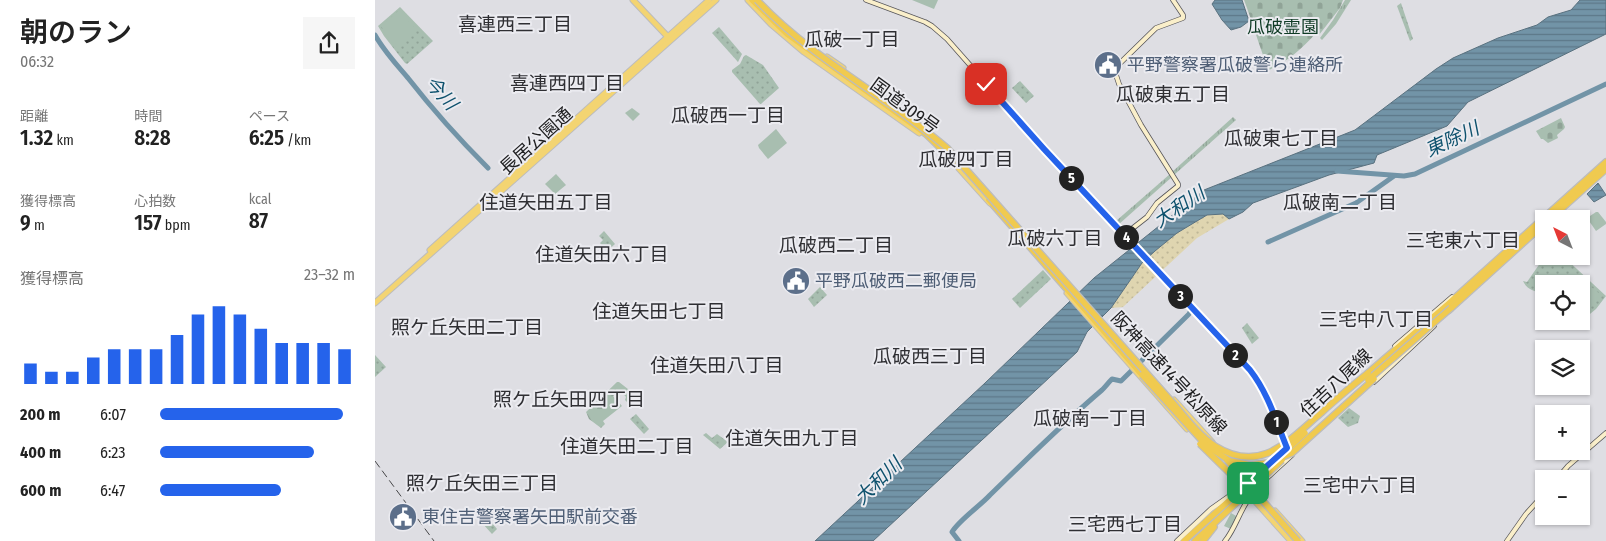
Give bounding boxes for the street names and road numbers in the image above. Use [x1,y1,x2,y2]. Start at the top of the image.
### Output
street label: 国道309号 [866,74,944,138]
street label: 長居公園通 [495,103,577,179]
street label: 阪神高速14号松原線 [1106,307,1232,439]
street label: 住吉八尾線 [1296,344,1376,422]

